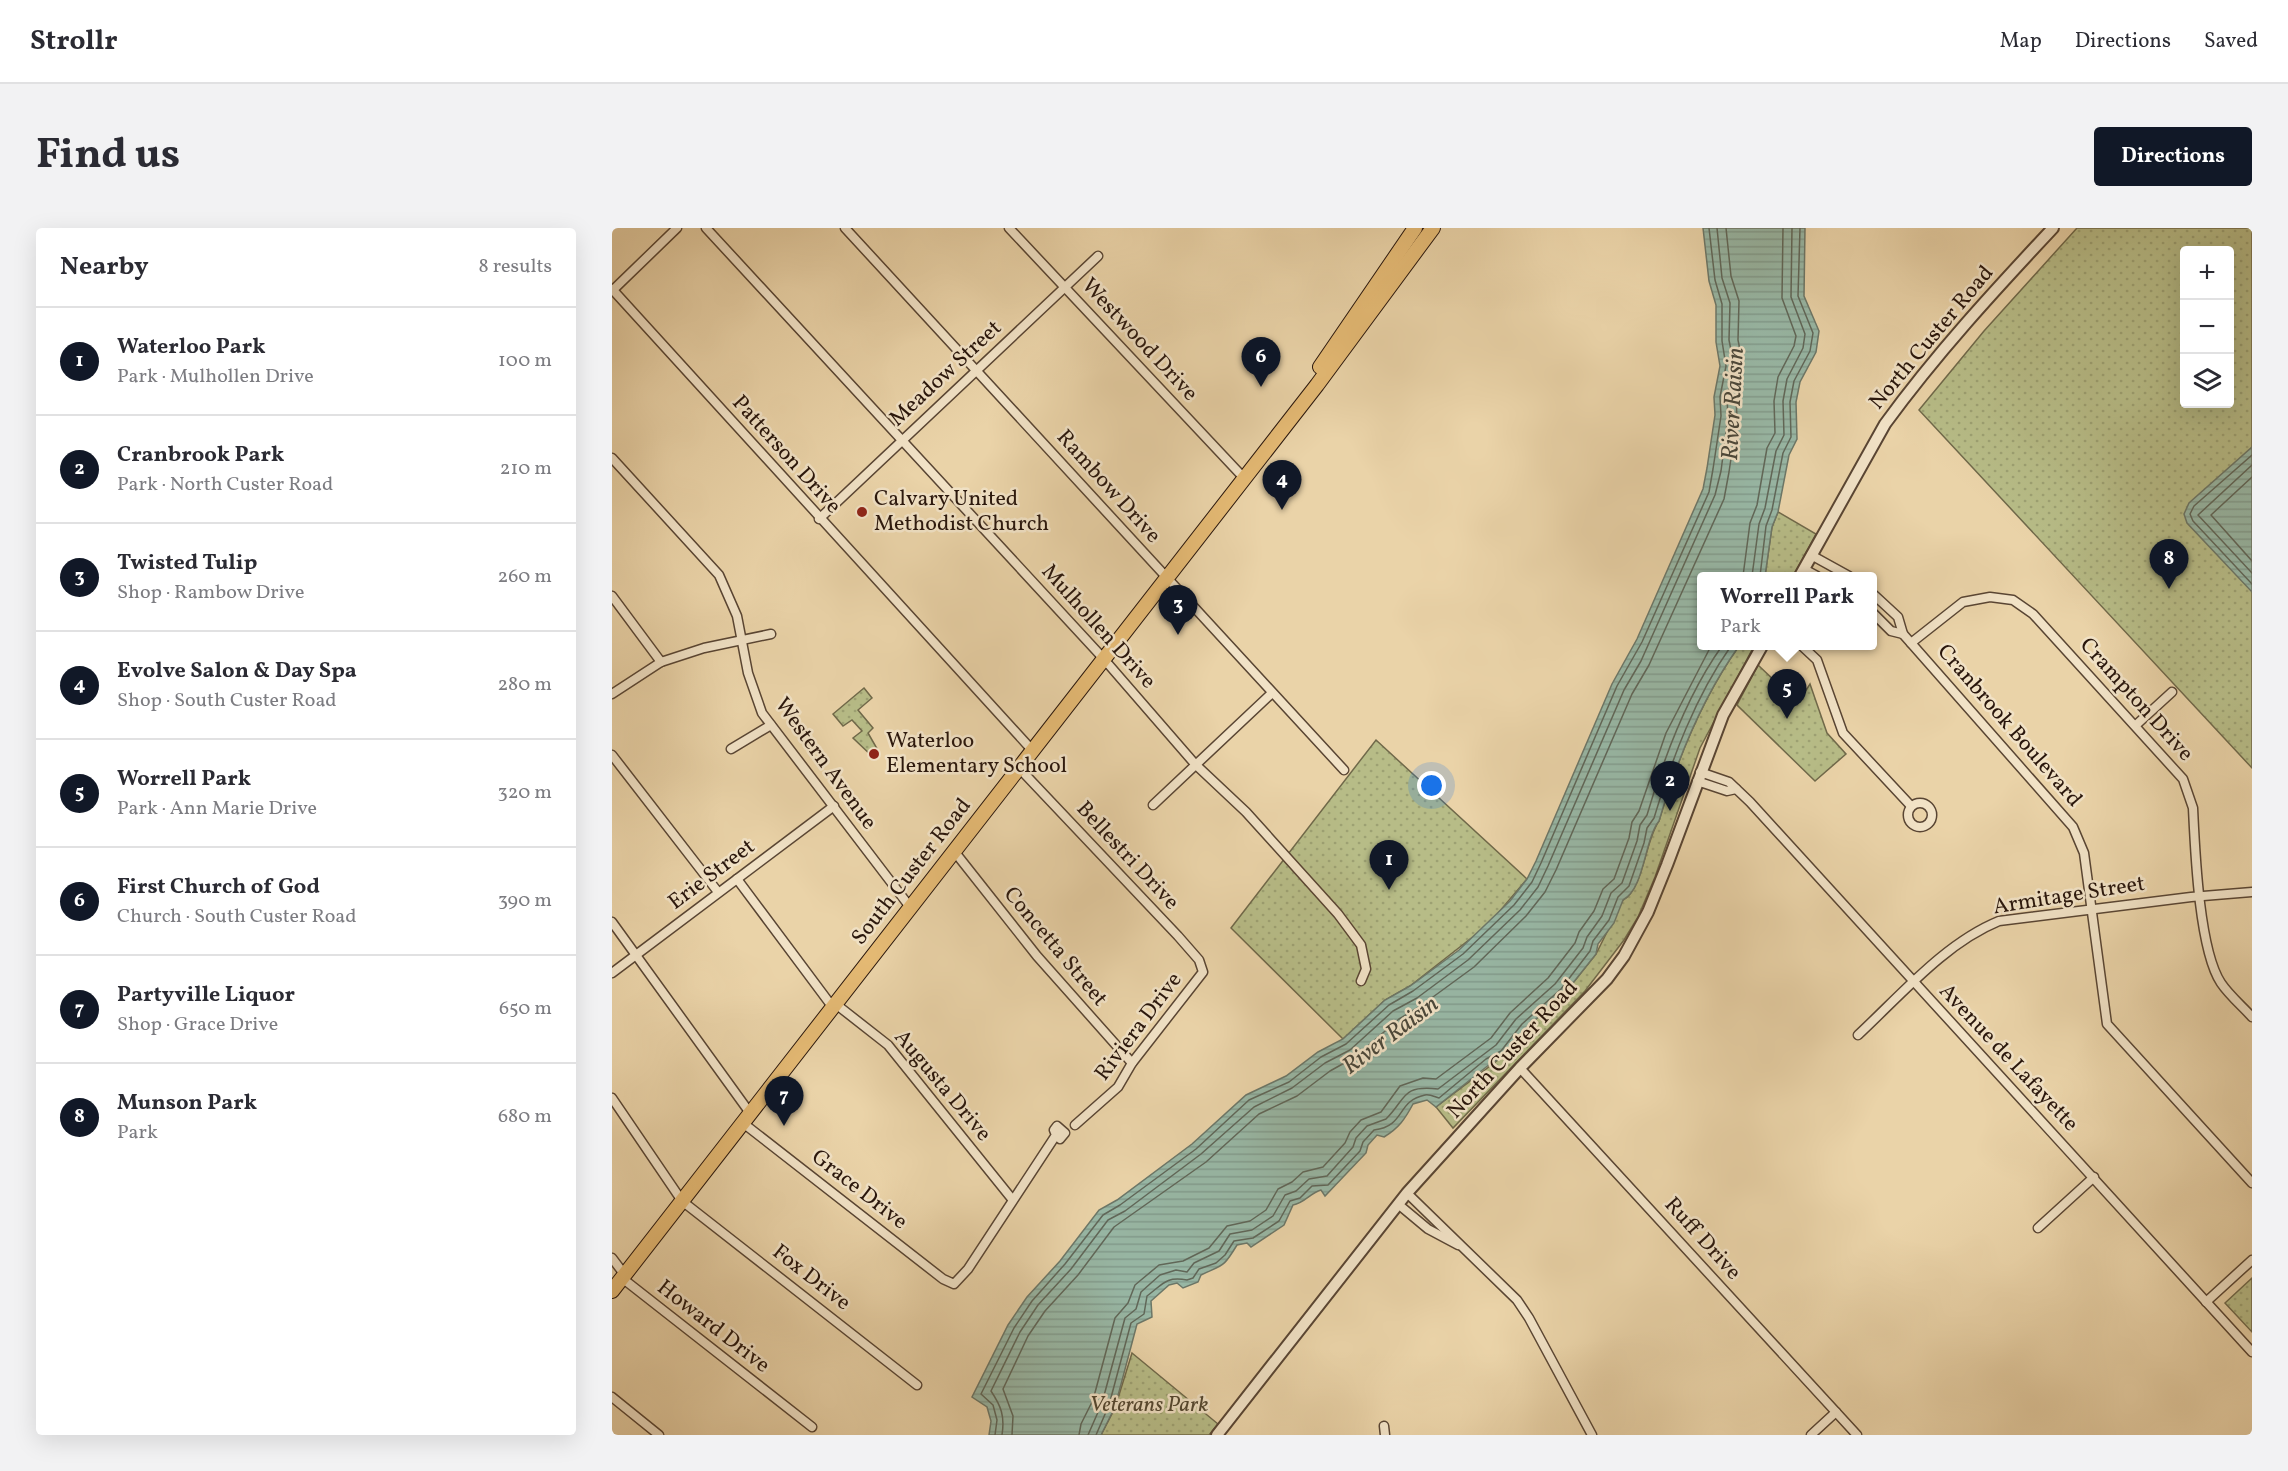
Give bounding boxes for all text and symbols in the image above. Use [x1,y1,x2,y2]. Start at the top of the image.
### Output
text: Strollr [30,22,118,61]
text: Map [2000,27,2042,56]
text: Directions [2075,27,2171,56]
text: Saved [2204,27,2258,56]
text: Find us [36,127,180,186]
button: Directions [2094,127,2252,186]
map controls [2180,246,2234,408]
button: + [2180,246,2234,300]
text: Nearby [60,249,149,285]
text: 8 results [479,253,552,281]
street label: North Custer Road [1862,259,2002,417]
street label: Westwood Drive [1074,271,1204,409]
button: − [2180,300,2234,354]
street label: Meadow Street [883,313,1009,434]
text: Waterloo Park [117,332,266,363]
pin: 6 [1242,338,1280,387]
text: 1 [75,347,84,375]
text: 100 m [498,347,552,375]
water label: River Raisin [1714,347,1754,461]
button: layers [2180,354,2234,408]
text: Park · Mulhollen Drive [117,363,314,391]
street label: Patterson Drive [724,389,848,521]
street label: Rambow Drive [1048,423,1168,551]
text: Cranbrook Park [117,440,284,471]
text: 2 [74,455,85,483]
text: 210 m [500,455,552,483]
pin: 4 [1262,460,1302,510]
text: Park · North Custer Road [117,471,333,499]
place label: Calvary United Methodist Church [874,484,1049,540]
marker: Calvary United Methodist Church [855,505,869,519]
pin: 8 [2150,540,2188,589]
text: Twisted Tulip [117,548,257,579]
street label: Mulhollen Drive [1033,558,1163,696]
text: 3 [74,563,85,591]
text: 260 m [497,563,552,591]
popup [1697,572,1877,650]
text: Shop · Rambow Drive [117,579,304,607]
text: Worrell Park [1720,582,1854,613]
pin: 3 [1158,586,1198,635]
text: Park [1720,613,1761,641]
street label: Crampton Drive [2072,631,2200,769]
street label: Cranbrook Boulevard [1929,638,2089,814]
text: Evolve Salon & Day Spa [117,656,357,687]
pin: 5 [1768,670,1806,719]
text: 4 [73,671,86,699]
text: 280 m [497,671,552,699]
text: Shop · South Custer Road [117,687,337,715]
street label: Western Avenue [766,691,884,837]
place label: Waterloo Elementary School [886,726,1067,782]
marker: Waterloo Elementary School [867,747,881,761]
pin: 2 [1650,762,1690,811]
text: Worrell Park [117,764,251,795]
your location [1417,771,1446,800]
text: 5 [75,779,84,807]
text: 320 m [497,779,552,807]
street label: South Custer Road [845,792,979,952]
text: Park · Ann Marie Drive [117,795,317,823]
street label: Bellestri Drive [1068,795,1186,917]
street label: Erie Street [662,832,762,918]
pin: 1 [1370,840,1408,890]
street label: Armitage Street [1991,869,2147,923]
text: First Church of God [117,872,320,903]
street label: Concetta Street [996,880,1115,1014]
text: 6 [74,887,85,915]
text: 390 m [498,887,552,915]
text: Church · South Custer Road [117,903,357,931]
street label: Riviera Drive [1088,966,1190,1088]
street label: North Custer Road [1440,974,1586,1126]
street label: Avenue de Lafayette [1931,977,2085,1139]
text: Partyville Liquor [117,980,295,1011]
water label: River Raisin [1336,988,1446,1084]
text: 7 [75,995,84,1023]
text: 650 m [499,995,552,1023]
text: Shop · Grace Drive [117,1011,278,1039]
street label: Augusta Drive [886,1023,998,1149]
pin: 7 [764,1076,804,1126]
text: Munson Park [117,1088,257,1119]
text: 8 [74,1103,85,1131]
text: 680 m [498,1103,552,1131]
text: Park [117,1119,158,1147]
street label: Grace Drive [804,1142,914,1238]
street label: Ruff Drive [1656,1191,1748,1287]
street label: Fox Drive [765,1237,857,1319]
street label: Howard Drive [650,1273,776,1381]
park label: Veterans Park [1090,1390,1208,1421]

